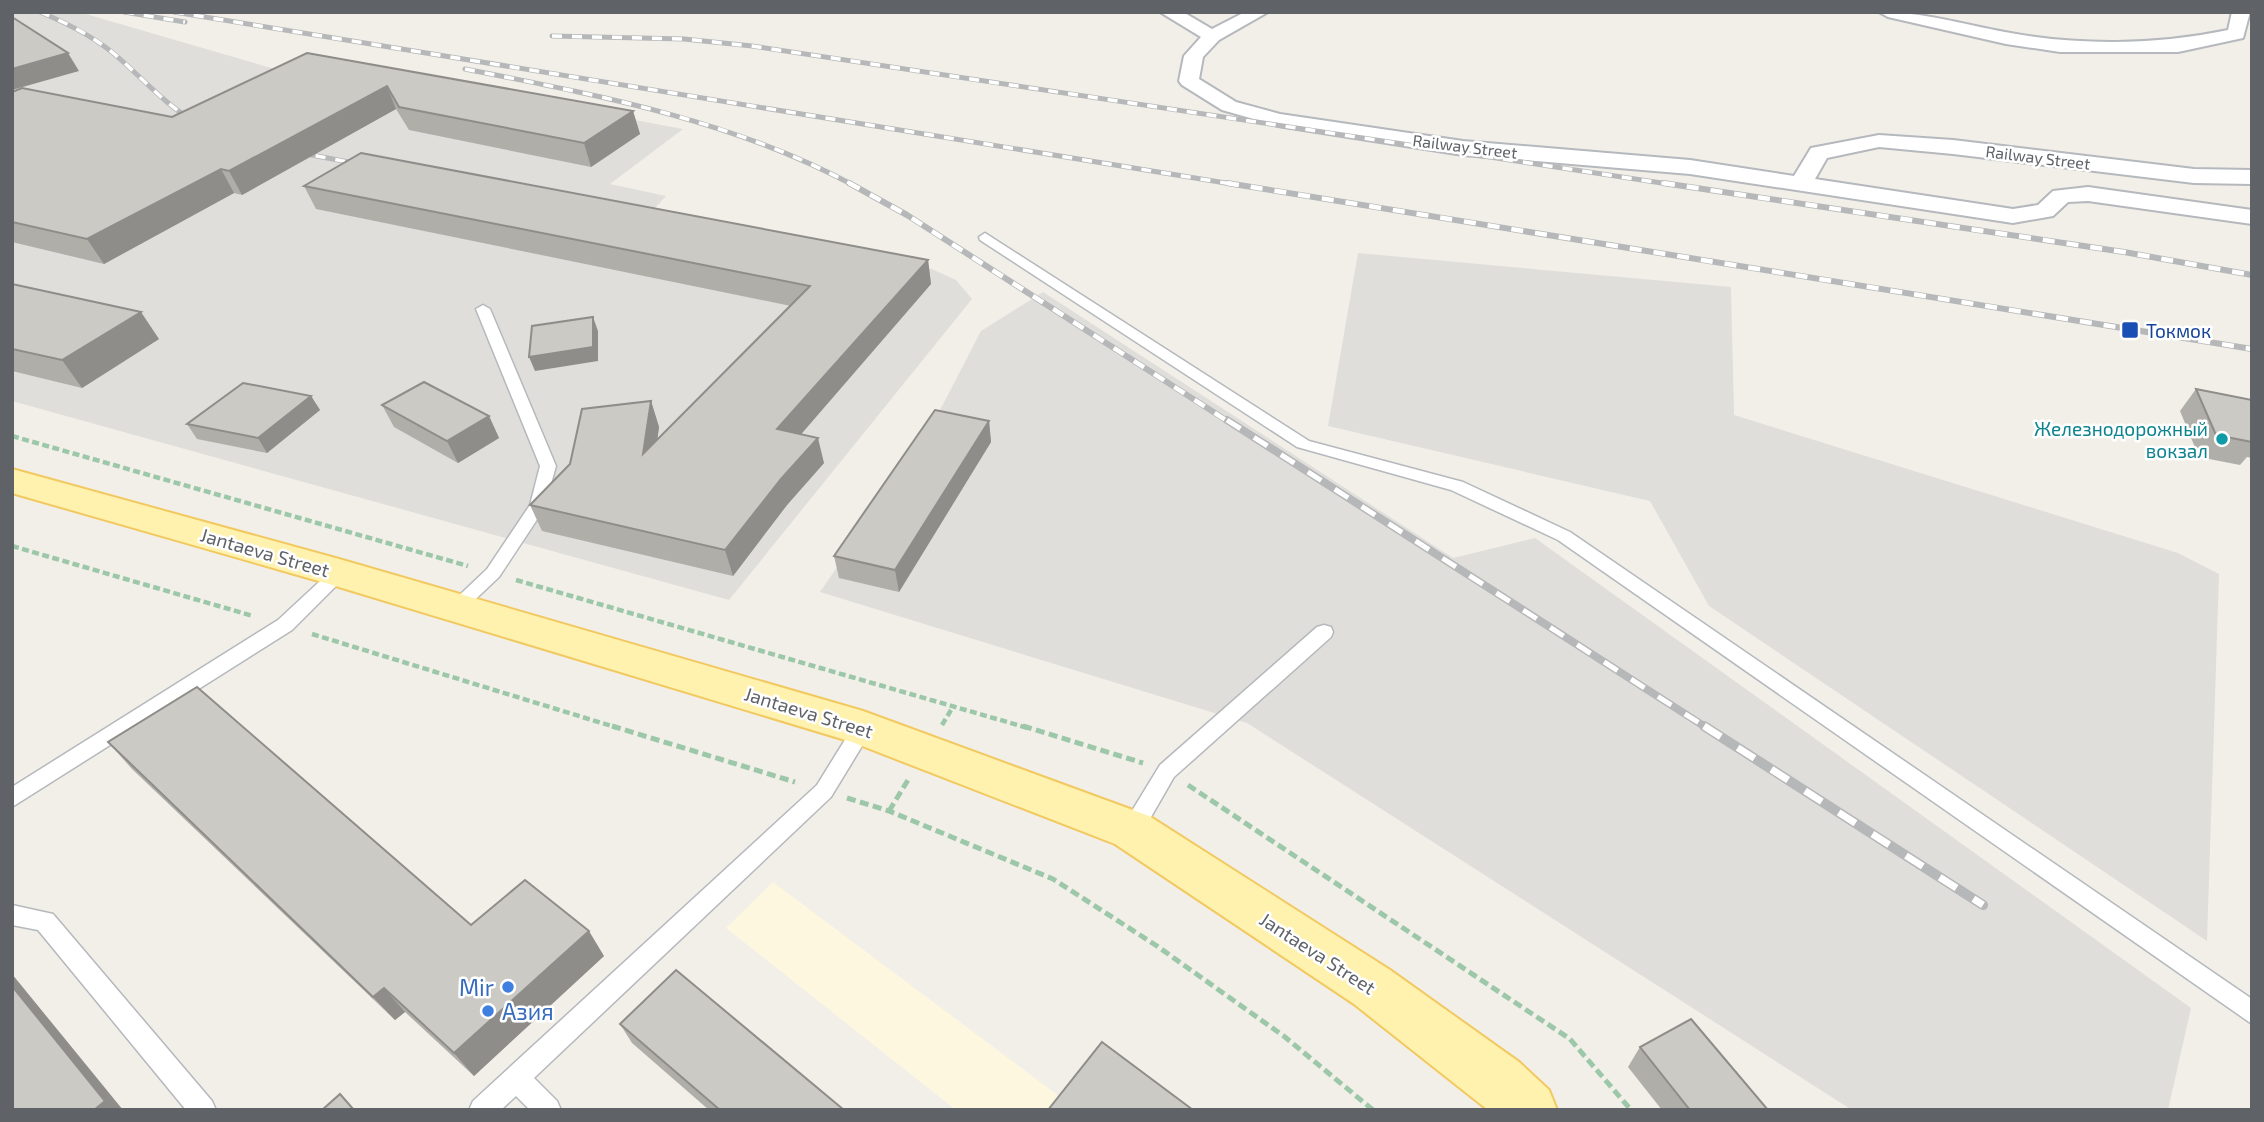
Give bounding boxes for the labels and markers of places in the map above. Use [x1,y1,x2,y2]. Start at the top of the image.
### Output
place label: Токмок [2146,319,2211,342]
marker: Токмок [2120,320,2140,340]
place label: Железнодорожный вокзал [2034,417,2208,462]
marker: Железнодорожный вокзал [2214,431,2230,447]
place label: Mir [459,973,494,1001]
marker: Mir [500,979,516,995]
place label: Азия [502,997,554,1025]
marker: Азия [480,1003,496,1019]

